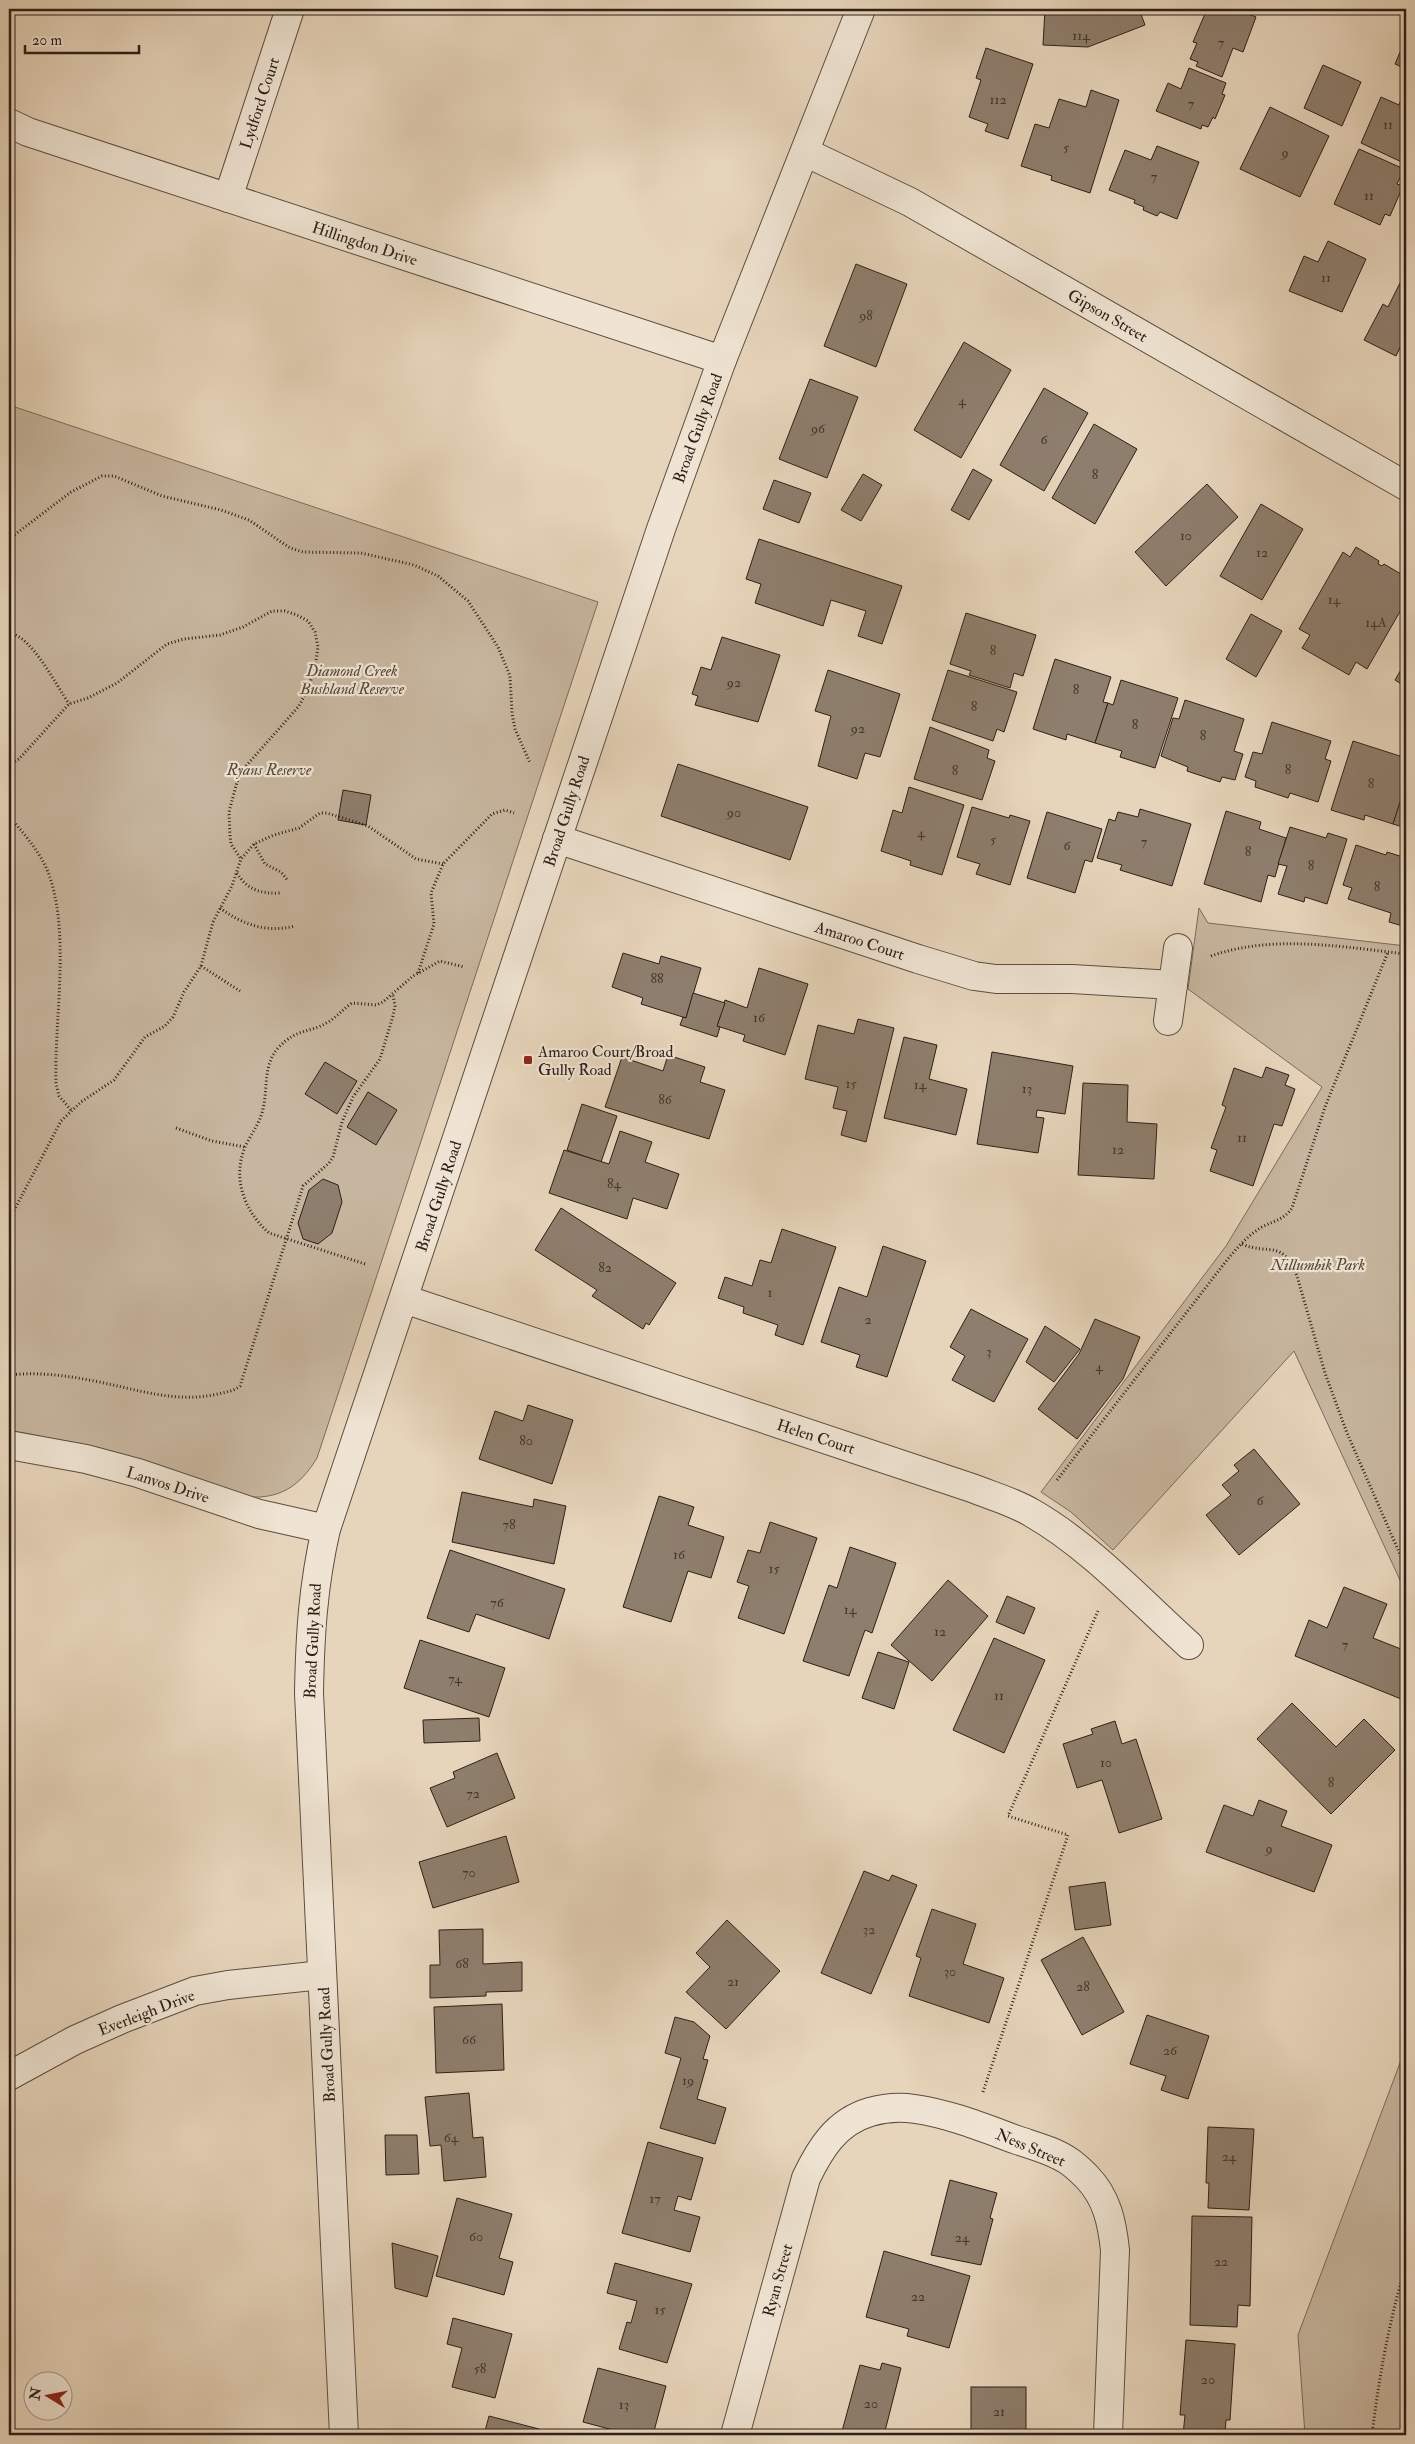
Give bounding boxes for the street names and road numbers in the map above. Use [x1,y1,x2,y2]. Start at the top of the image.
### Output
street label: Lydford Court [236,55,284,152]
street label: Hillingdon Drive [309,217,420,271]
street label: Gipson Street [1063,285,1151,348]
street label: Broad Gully Road [669,371,727,486]
street label: Broad Gully Road [540,753,594,869]
street label: Amaroo Court [812,917,907,965]
street label: Broad Gully Road [412,1138,466,1254]
street label: Helen Court [774,1415,857,1459]
street label: Lanvos Drive [124,1462,212,1508]
street label: Broad Gully Road [300,1583,326,1699]
street label: Everleigh Drive [95,1985,198,2041]
street label: Broad Gully Road [314,1987,340,2103]
street label: Ness Street [993,2124,1068,2172]
street label: Ryan Street [759,2242,797,2319]

